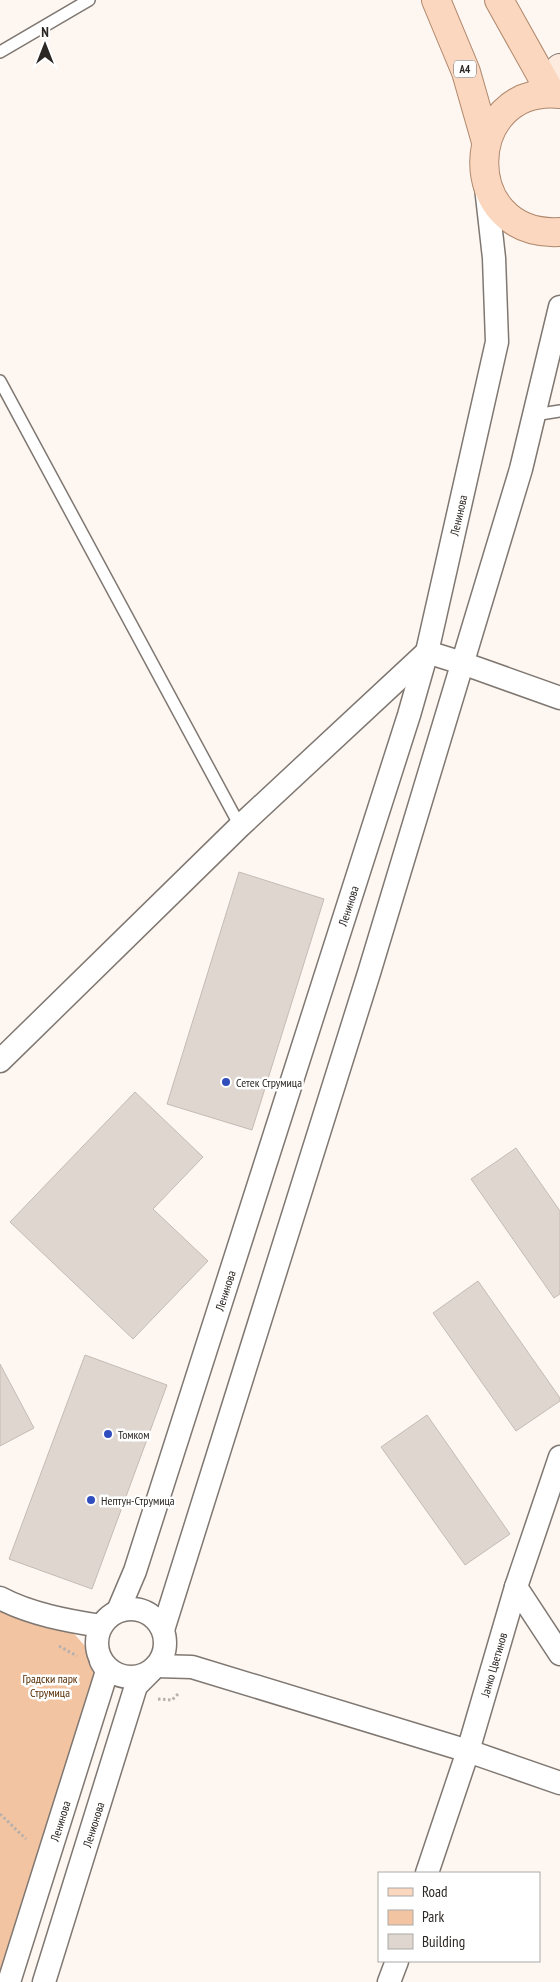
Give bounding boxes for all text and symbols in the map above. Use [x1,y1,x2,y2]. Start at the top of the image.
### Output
north arrow [20,20,70,70]
text: N [41,23,49,41]
road number: A4 [454,61,476,78]
street label: Ленинова [446,493,470,538]
street label: Ленинова [334,883,361,929]
place label: Сетек Струмица [236,1075,302,1090]
marker: Сетек Струмица [220,1076,232,1088]
street label: Ленинова [211,1268,238,1314]
place label: Томком [118,1427,150,1442]
marker: Томком [102,1428,114,1440]
place label: Нептун-Струмица [101,1493,175,1508]
marker: Нептун-Струмица [85,1494,97,1506]
street label: Јанко Цветинов [477,1630,510,1699]
park label: Градски парк Струмица [22,1671,78,1700]
street label: Ленинова [46,1799,73,1844]
street label: Ленионова [79,1800,107,1850]
legend [378,1872,540,1962]
text: Road [422,1882,448,1901]
text: Park [422,1907,444,1926]
text: Building [422,1932,465,1951]

